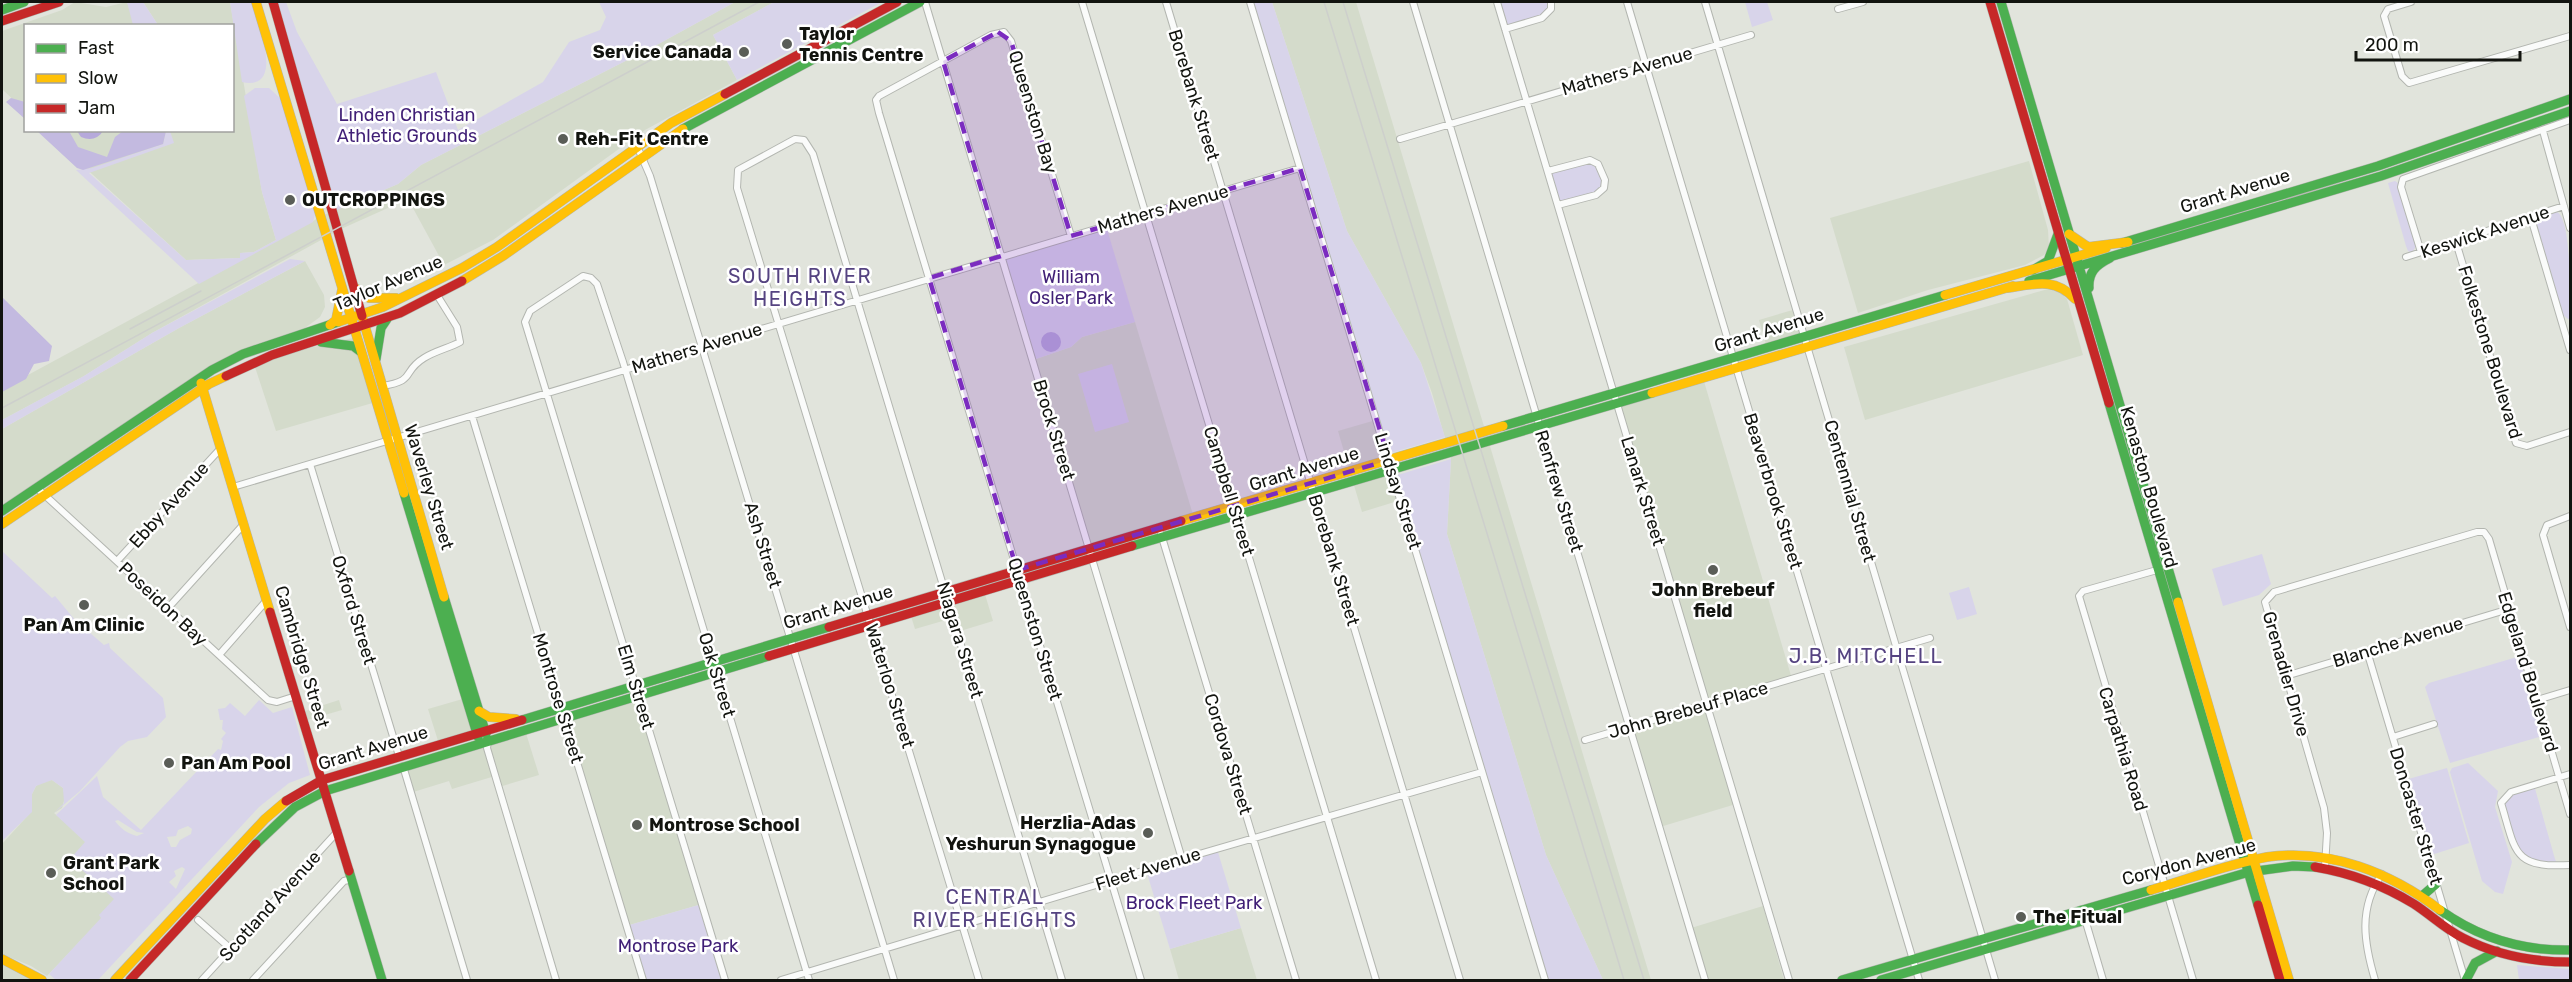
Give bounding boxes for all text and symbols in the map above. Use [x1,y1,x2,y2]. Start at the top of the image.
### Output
place label: Taylor Tennis Centre [799,23,924,66]
legend [24,24,234,132]
scale bar [2356,24,2520,62]
street label: Borebank Street [1164,27,1224,163]
text: 200 m [2365,34,2419,56]
text: Fast [78,37,114,59]
marker: Taylor Tennis Centre [780,37,794,51]
place label: Service Canada [593,41,732,63]
street label: Mathers Avenue [1559,42,1695,100]
marker: Service Canada [737,45,751,59]
street label: Queenston Bay [1004,48,1062,176]
text: Slow [78,67,118,89]
text: Jam [78,97,115,119]
park label: Linden Christian Athletic Grounds [337,104,477,147]
place label: Reh-Fit Centre [575,128,709,150]
marker: Reh-Fit Centre [556,132,570,146]
street label: Grant Avenue [2177,164,2293,218]
street label: Mathers Avenue [1095,180,1231,238]
place label: OUTCROPPINGS [302,189,445,211]
marker: OUTCROPPINGS [283,193,297,207]
street label: Keswick Avenue [2418,201,2552,263]
street label: Taylor Avenue [330,250,446,316]
street label: Folkestone Boulevard [2453,263,2527,441]
district label: SOUTH RIVER HEIGHTS [728,264,872,311]
park label: William Osler Park [1029,266,1114,309]
street label: Grant Avenue [1711,303,1827,357]
street label: Mathers Avenue [629,318,765,378]
street label: Brock Street [1028,377,1080,483]
street label: Kenaston Boulevard [2115,404,2183,570]
street label: Beaverbrook Street [1739,410,1807,572]
street label: Centennial Street [1819,417,1881,565]
street label: Waverley Street [399,421,459,553]
street label: Campbell Street [1199,423,1259,559]
street label: Renfrew Street [1530,427,1588,555]
street label: Lindsay Street [1370,430,1426,552]
street label: Lanark Street [1616,434,1670,548]
street label: Grant Avenue [1246,442,1362,496]
street label: Ebby Avenue [125,457,213,553]
street label: Borebank Street [1304,492,1364,628]
street label: Ash Street [740,499,786,591]
street label: Oxford Street [327,553,381,667]
street label: Queenston Street [1003,555,1067,703]
street label: Poseidon Bay [114,557,212,651]
marker: John Brebeuf field [1706,563,1720,577]
street label: Niagara Street [932,579,988,701]
place label: John Brebeuf field [1651,579,1775,622]
street label: Grant Avenue [780,580,896,634]
street label: Cambridge Street [270,583,334,731]
street label: Edgeland Boulevard [2493,589,2563,755]
marker: Pan Am Clinic [77,598,91,612]
street label: Grenadier Drive [2258,609,2314,739]
street label: Blanche Avenue [2330,612,2466,672]
place label: Pan Am Clinic [23,614,145,636]
street label: Waterloo Street [861,621,919,751]
street label: Montrose Street [528,630,588,766]
street label: Oak Street [694,630,740,720]
street label: Elm Street [613,642,659,732]
district label: J.B. MITCHELL [1789,644,1943,668]
street label: John Brebeuf Place [1606,677,1770,743]
street label: Carpathia Road [2094,684,2152,814]
street label: Cordova Street [1199,691,1257,817]
street label: Grant Avenue [315,721,431,775]
street label: Doncaster Street [2385,745,2447,887]
place label: Pan Am Pool [181,752,291,774]
marker: Pan Am Pool [162,756,176,770]
place label: Herzlia-Adas Yeshurun Synagogue [945,812,1136,855]
place label: Montrose School [649,814,800,836]
marker: Montrose School [630,818,644,832]
marker: Herzlia-Adas Yeshurun Synagogue [1141,826,1155,840]
street label: Corydon Avenue [2120,834,2258,890]
street label: Fleet Avenue [1093,843,1203,895]
street label: Scotland Avenue [215,846,325,966]
place label: Grant Park School [63,852,160,895]
marker: Grant Park School [44,866,58,880]
district label: CENTRAL RIVER HEIGHTS [913,885,1077,932]
park label: Brock Fleet Park [1126,892,1263,914]
place label: The Fitual [2033,906,2122,928]
marker: The Fitual [2014,910,2028,924]
park label: Montrose Park [618,935,739,957]

